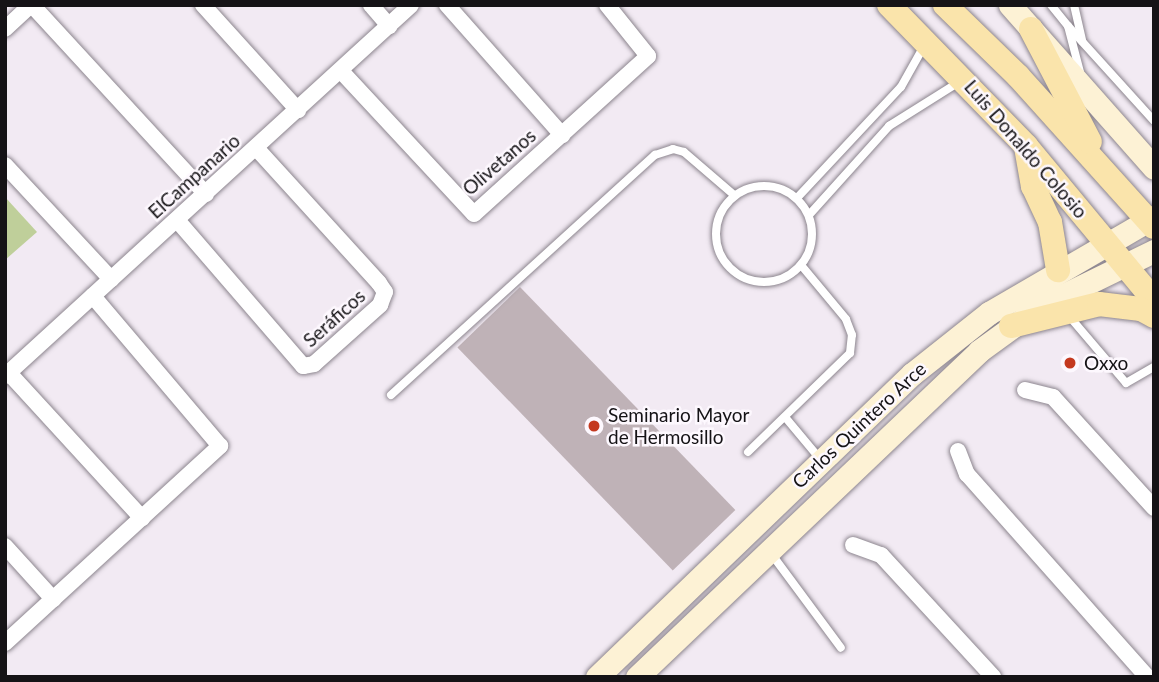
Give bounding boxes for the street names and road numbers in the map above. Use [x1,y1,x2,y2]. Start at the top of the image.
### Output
street label: Luis Donaldo Colosio [960,75,1092,223]
street label: Olivetanos [458,124,540,200]
street label: ElCampanario [144,129,244,223]
street label: Seráficos [298,284,370,352]
street label: Carlos Quintero Arce [787,357,931,493]

